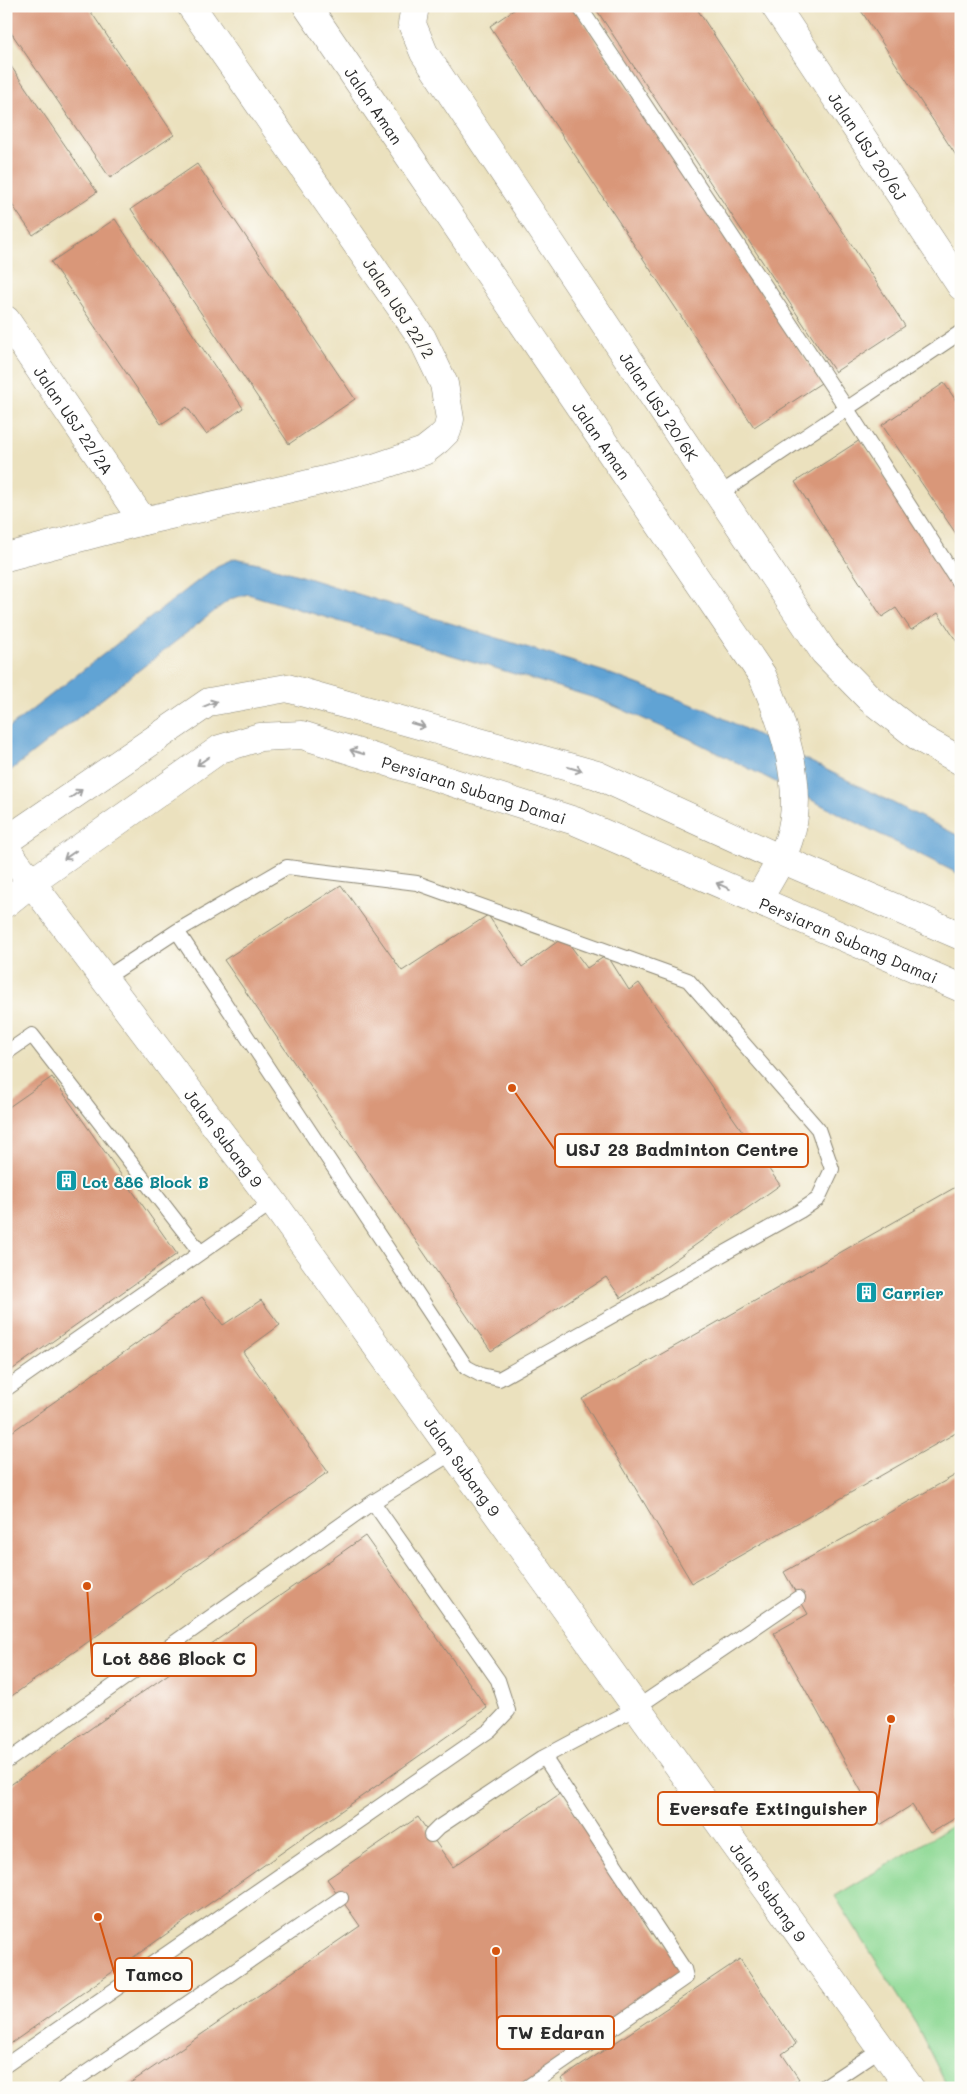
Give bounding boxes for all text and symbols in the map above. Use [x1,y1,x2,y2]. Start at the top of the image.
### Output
street label: Jalan Aman [341,62,408,148]
street label: Jalan USJ 20/6J [824,88,912,204]
street label: Jalan USJ 22/2 [359,254,439,362]
street label: Jalan USJ 20/6K [616,347,704,465]
street label: Jalan USJ 22/2A [30,362,118,478]
street label: Jalan Aman [568,397,636,483]
one-way arrow [203,698,218,708]
one-way arrow [410,720,426,730]
one-way arrow [350,747,366,757]
street label: Persiaran Subang Damai [379,750,569,828]
one-way arrow [196,756,210,766]
one-way arrow [566,765,582,774]
one-way arrow [69,789,83,800]
one-way arrow [64,850,78,860]
one-way arrow [716,881,731,890]
street label: Persiaran Subang Damai [756,892,941,987]
street label: Jalan Subang 9 [181,1085,268,1191]
callout: USJ 23 Badminton Centre [555,1134,808,1167]
text: USJ 23 Badminton Centre [565,1137,799,1161]
building icon: Lot 886 Block B [54,1169,78,1193]
place label: Lot 886 Block B [82,1171,209,1192]
building icon: Carrier [854,1280,878,1304]
place label: Carrier [882,1282,944,1303]
street label: Jalan Subang 9 [420,1412,506,1520]
callout: Lot 886 Block C [92,1643,256,1676]
text: Lot 886 Block C [102,1646,246,1670]
callout: Eversafe Extinguisher [658,1792,877,1825]
text: Eversafe Extinguisher [669,1796,867,1820]
street label: Jalan Subang 9 [726,1838,812,1945]
callout: Tamco [115,1958,192,1991]
text: Tamco [125,1962,183,1986]
callout: TW Edaran [497,2016,614,2049]
text: TW Edaran [507,2020,605,2044]

